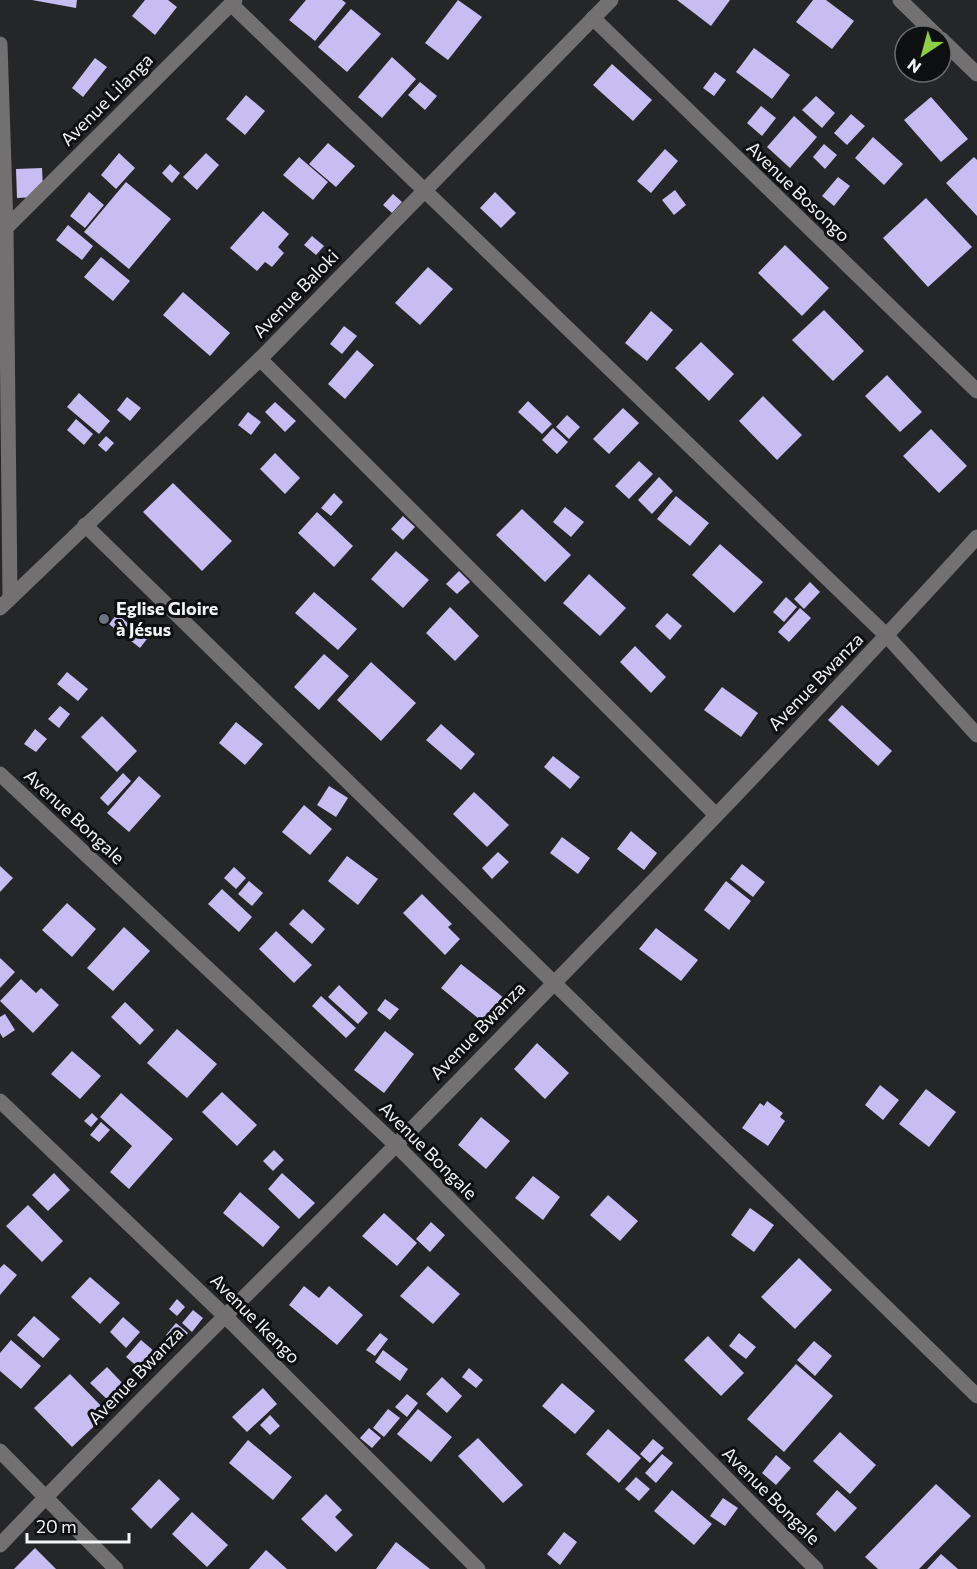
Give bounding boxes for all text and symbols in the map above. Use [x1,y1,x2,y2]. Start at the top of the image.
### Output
north arrow [893,24,953,84]
street label: Avenue Lilanga [55,48,157,150]
text: N [903,55,924,78]
street label: Avenue Bosongo [742,136,855,246]
street label: Avenue Baloki [248,245,343,342]
place label: Eglise Gloire à Jésus [116,597,218,640]
marker: Eglise Gloire à Jésus [97,612,111,626]
street label: Avenue Bwanza [763,628,867,735]
street label: Avenue Bongale [20,764,129,868]
street label: Avenue Bwanza [425,977,529,1084]
street label: Avenue Bongale [375,1097,482,1204]
street label: Avenue Ikengo [206,1269,305,1368]
street label: Avenue Bwanza [83,1322,187,1429]
street label: Avenue Bongale [718,1442,825,1549]
scale bar [27,1506,129,1544]
text: 20 m [36,1515,77,1537]

